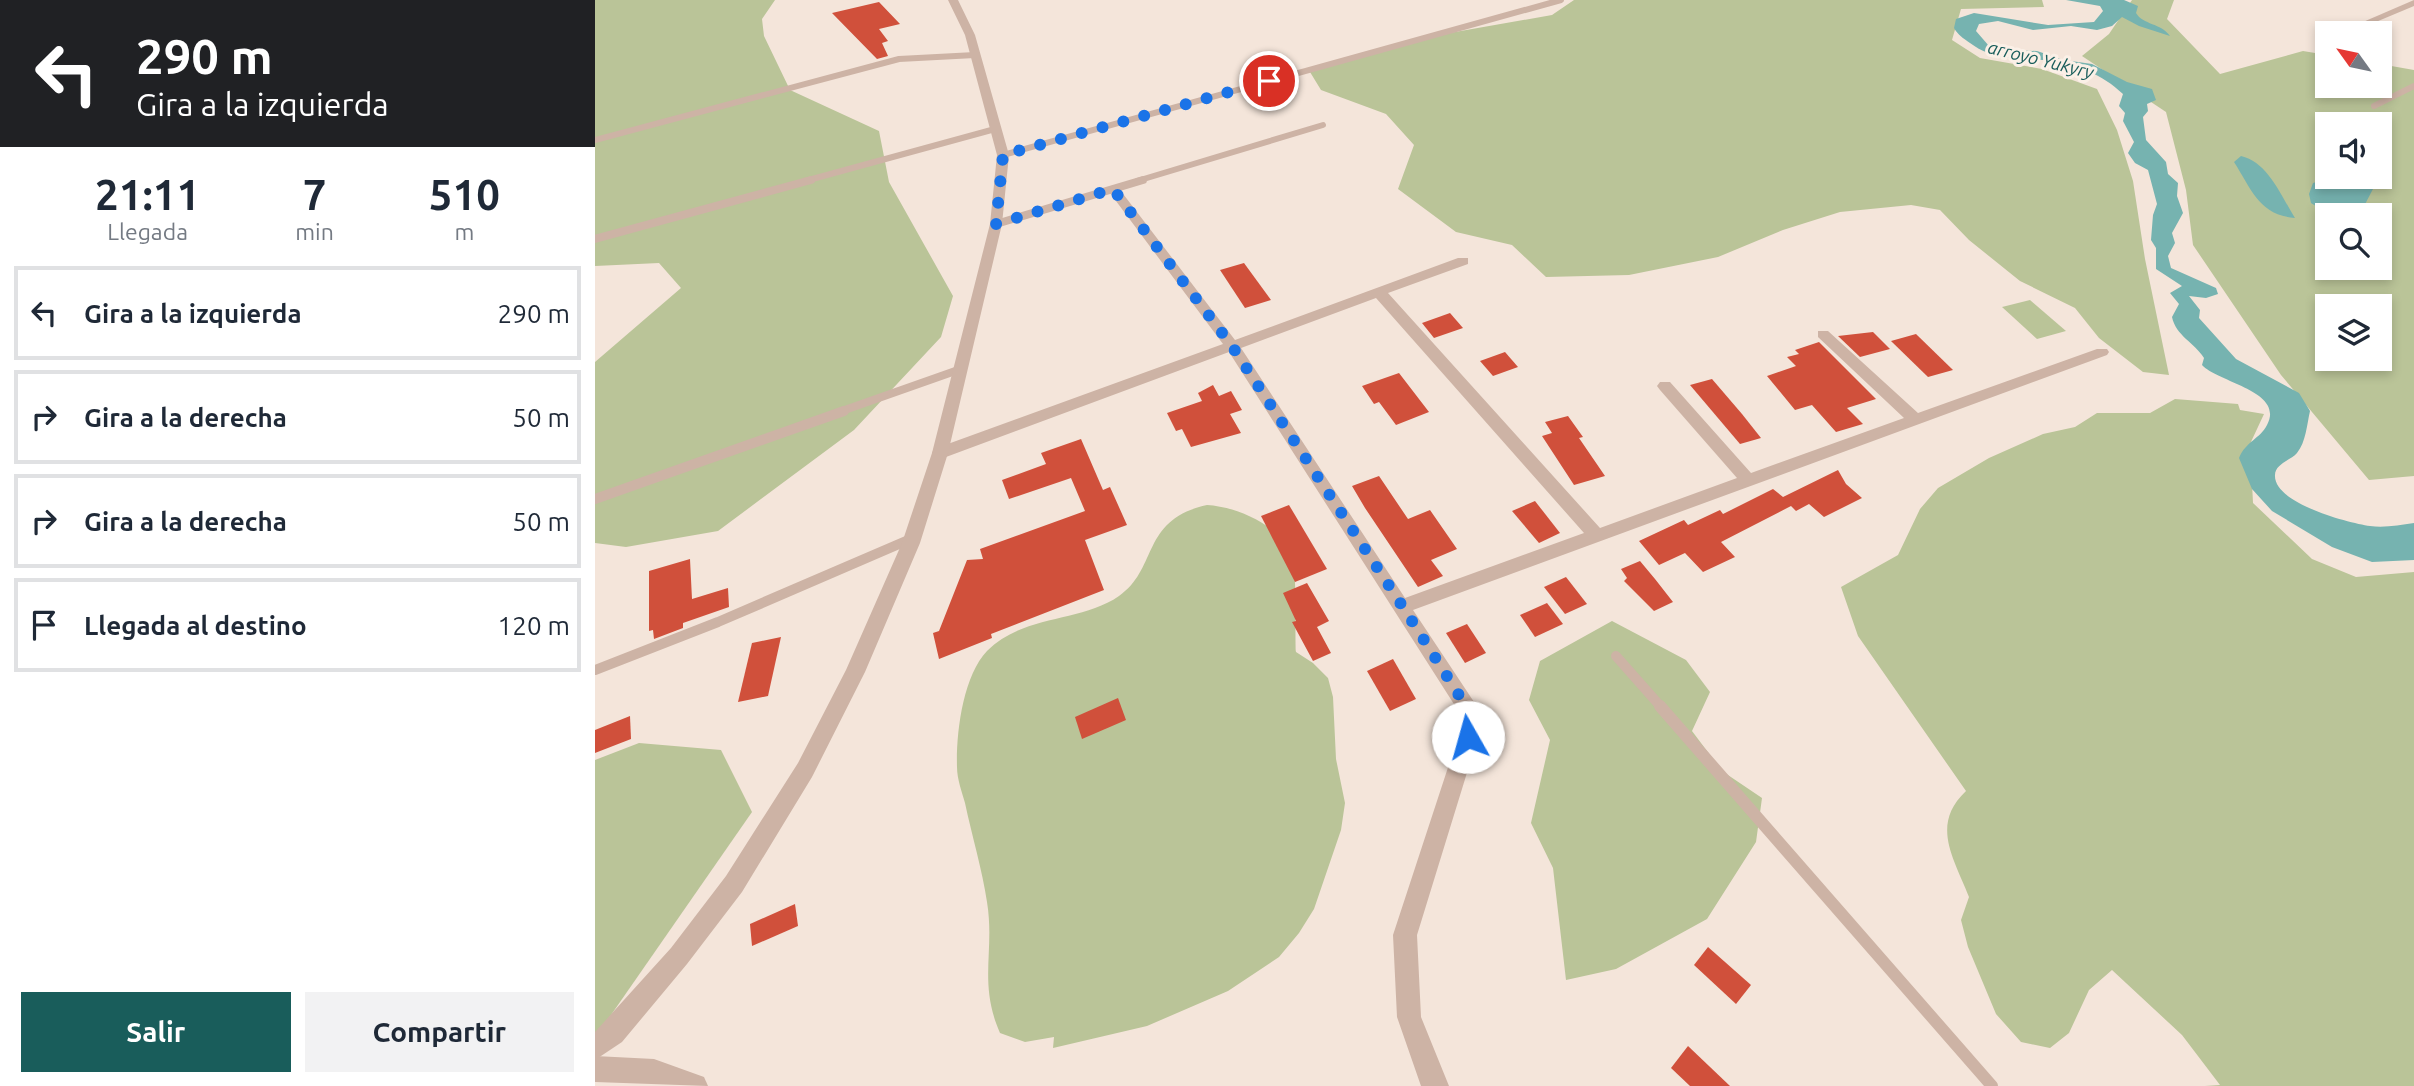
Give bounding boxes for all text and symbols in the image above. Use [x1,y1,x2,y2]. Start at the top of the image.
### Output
north arrow [2315,21,2392,98]
map controls [2315,21,2392,371]
icon: left [21,28,112,119]
text: 290 m [136,28,273,83]
water label: arroyo Yukyry [1986,36,2096,82]
pin [1239,51,1299,111]
icon: arrive [1250,62,1288,100]
text: Gira a la izquierda [136,86,389,122]
button: sound [2315,112,2392,189]
text: 21:11 [95,171,200,218]
text: 7 [303,171,326,218]
text: 510 [429,171,500,218]
button: search [2315,203,2392,280]
text: Llegada [107,219,188,244]
text: min [295,219,334,244]
text: m [454,219,474,244]
icon: left [25,294,63,332]
button: layers [2315,294,2392,371]
text: Gira a la izquierda [84,299,302,328]
text: 290 m [498,299,570,328]
icon: right [25,398,63,436]
text: Gira a la derecha [84,403,287,432]
text: 50 m [512,403,570,432]
icon: right [25,502,63,540]
text: Gira a la derecha [84,507,287,536]
text: 50 m [512,507,570,536]
icon: arrive [25,606,63,644]
text: Llegada al destino [84,611,307,640]
text: 120 m [498,611,570,640]
position arrow [1431,700,1505,774]
button: Salir [21,992,291,1072]
button: Compartir [305,992,574,1072]

